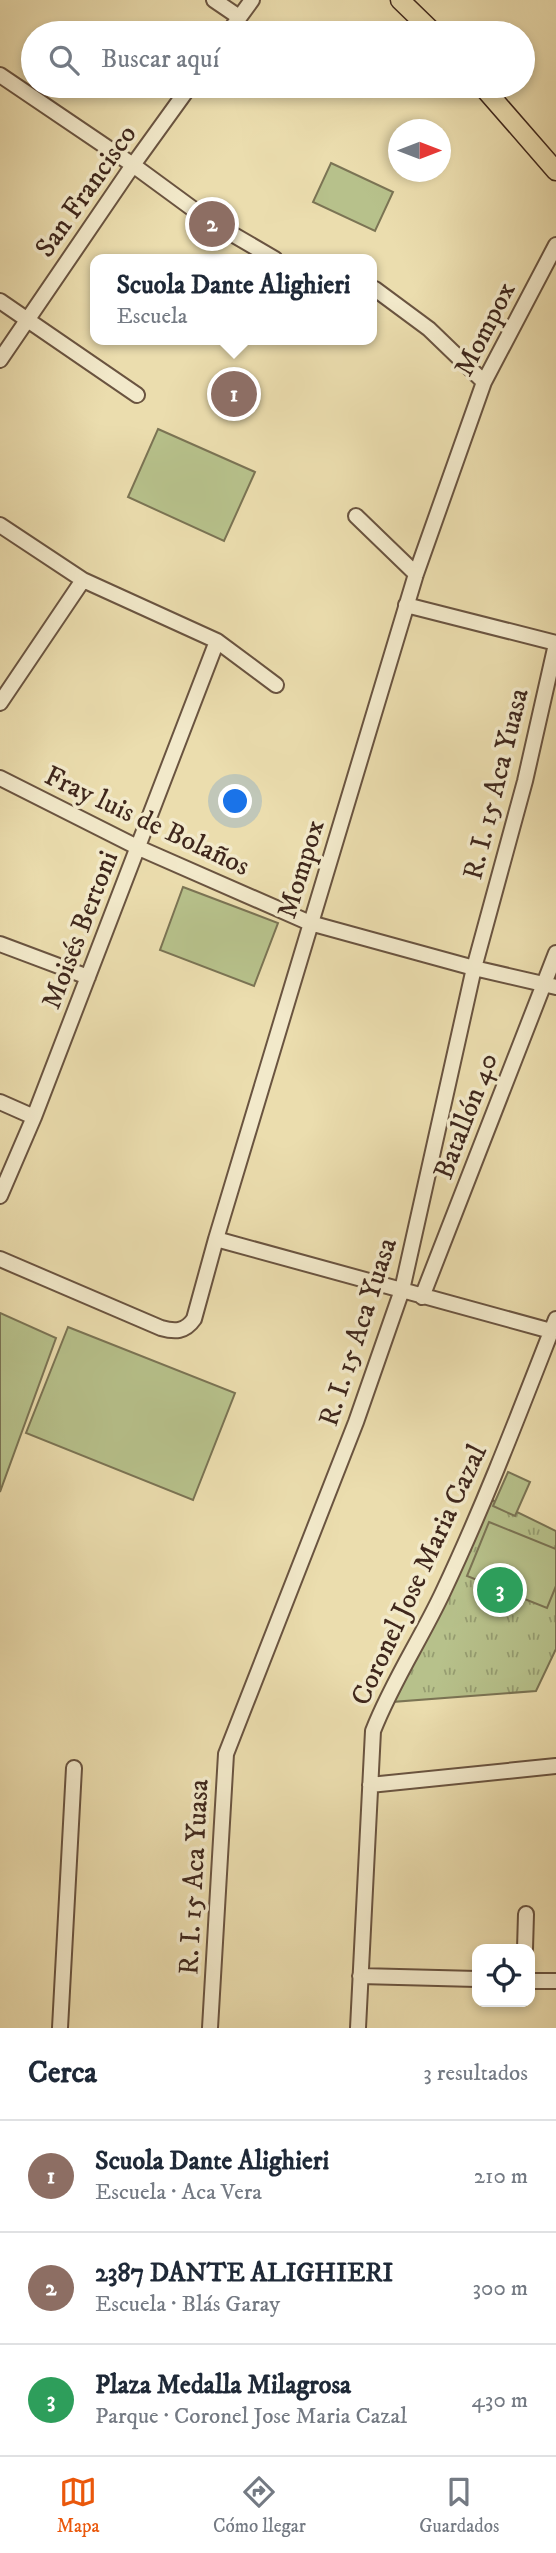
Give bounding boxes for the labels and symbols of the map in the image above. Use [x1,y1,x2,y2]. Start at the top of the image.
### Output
street label: San Francisco [27,118,145,264]
north arrow [388,119,451,182]
pin: 2 [189,198,235,250]
street label: Mompox [446,276,524,382]
pin: 1 [211,368,257,420]
street label: R. I. 15 Aca Yuasa [455,685,537,883]
street label: Fray luis de Bolaños [39,758,255,884]
your location [218,784,252,818]
street label: Mompox [269,815,333,923]
street label: Moisés Bertoni [34,846,126,1014]
street label: Batallón 40 [426,1048,506,1184]
street label: R. I. 15 Aca Yuasa [311,1233,405,1431]
street label: Coronel Jose Maria Cazal [343,1438,495,1711]
pin: 3 [477,1564,523,1616]
street label: R. I. 15 Aca Yuasa [171,1778,217,1976]

